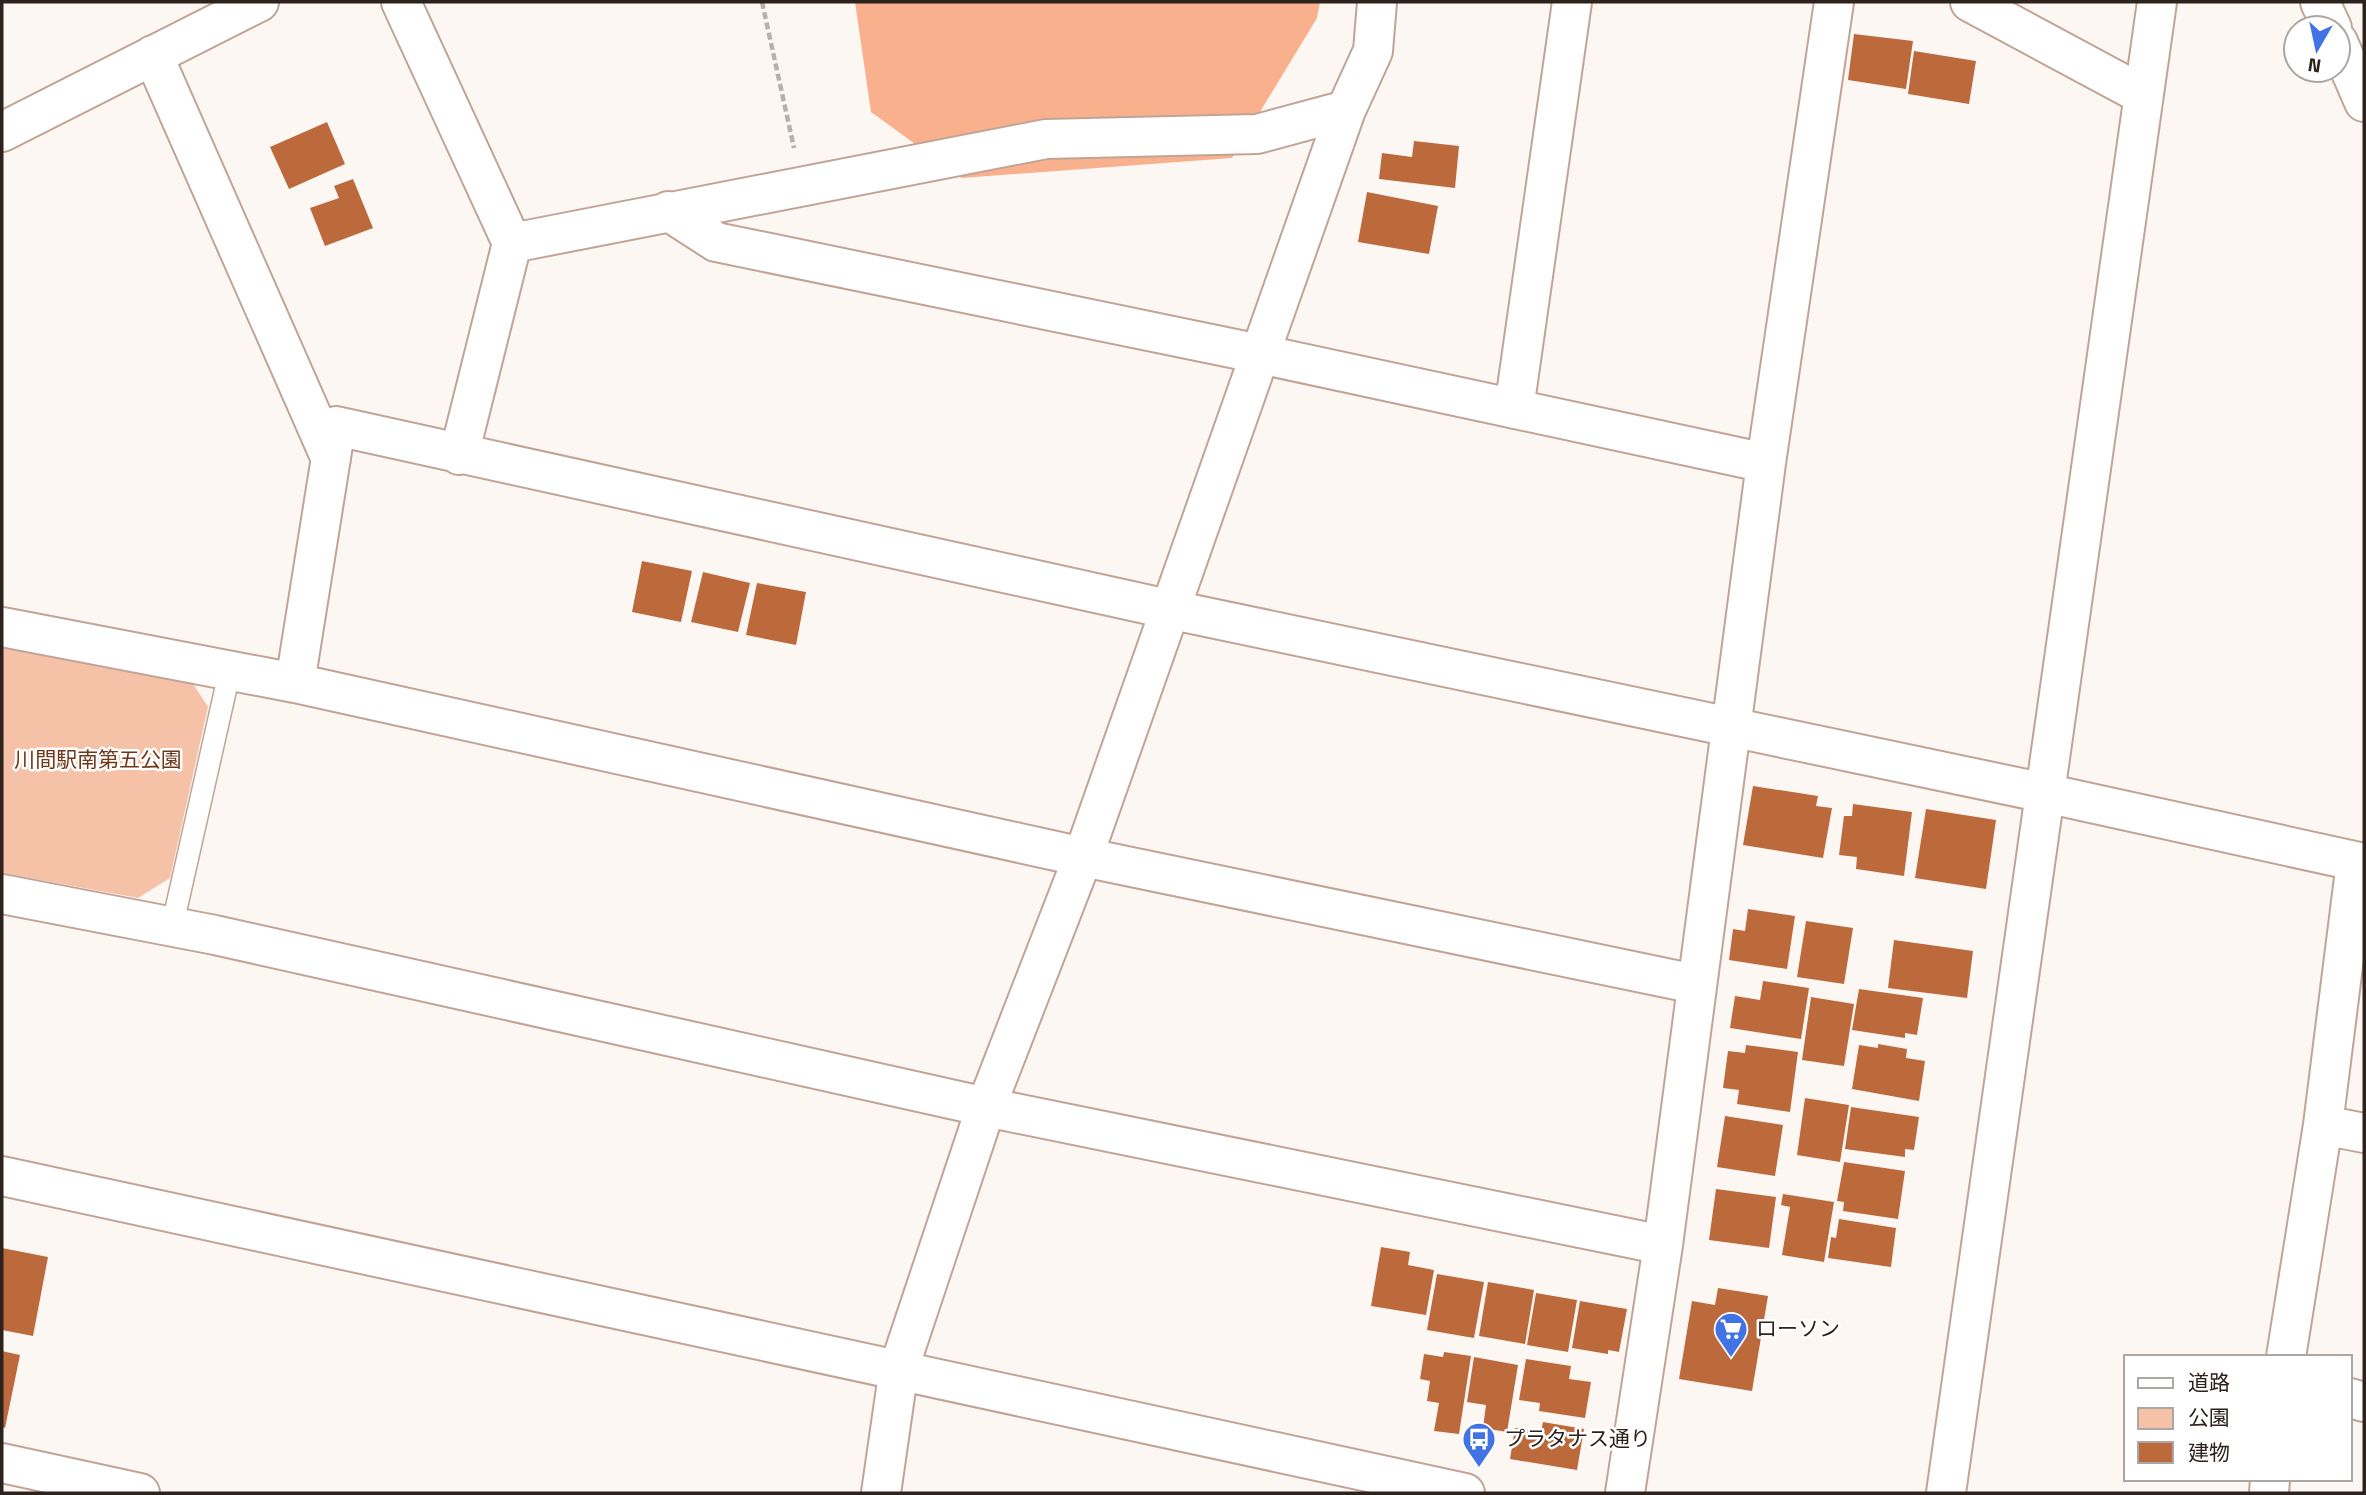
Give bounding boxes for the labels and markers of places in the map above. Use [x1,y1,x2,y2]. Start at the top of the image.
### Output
supermarket icon: ローソン [1712,1310,1750,1359]
place label: ローソン [1756,1312,1840,1344]
bus stop icon: プラタナス通り [1460,1420,1498,1469]
place label: プラタナス通り [1504,1422,1651,1454]

